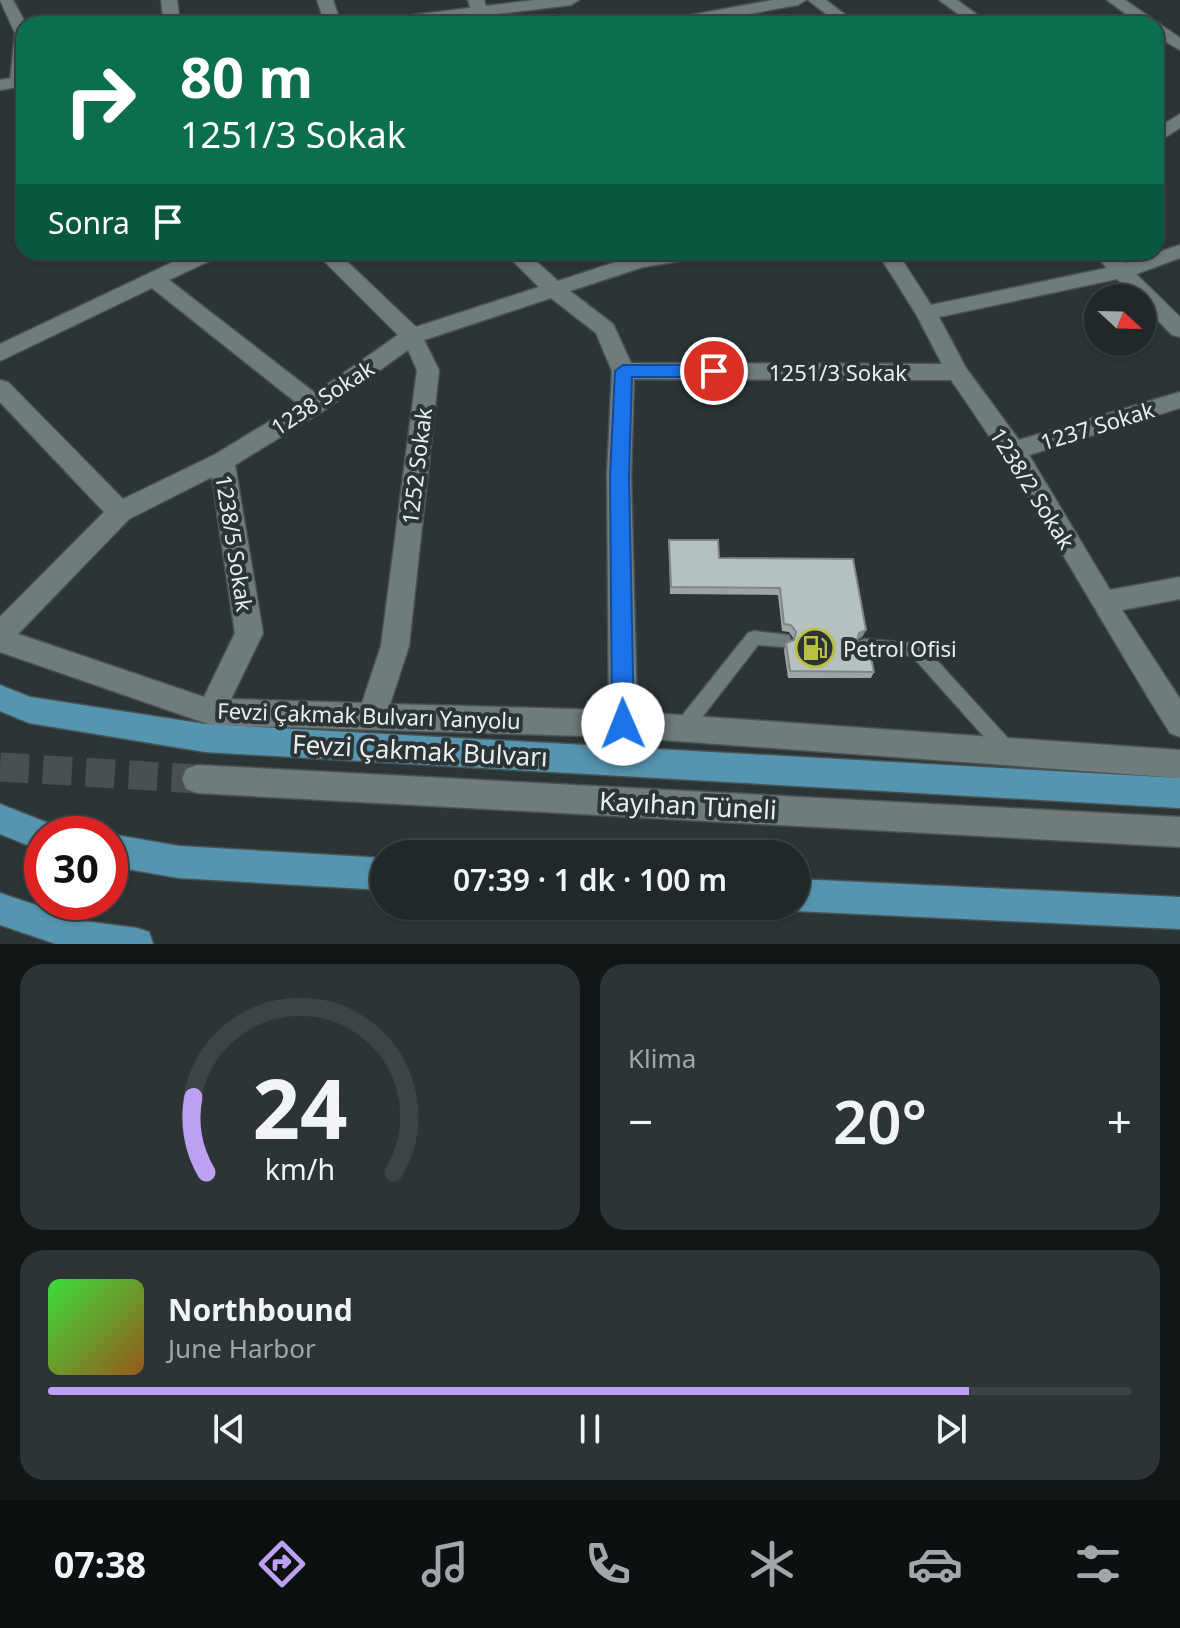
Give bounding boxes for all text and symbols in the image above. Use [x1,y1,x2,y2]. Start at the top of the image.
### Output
text: 80 m [180,38,313,114]
icon: right [48,48,152,152]
text: 1251/3 Sokak [180,110,406,159]
icon: arrive [146,200,190,244]
text: Sonra [48,202,130,243]
north arrow [1084,284,1156,356]
map controls [1084,284,1156,356]
pin [680,337,748,405]
icon: arrive [692,349,736,393]
street label: 1238 Sokak [265,352,380,442]
street label: 1251/3 Sokak [769,357,907,387]
street label: 1237 Sokak [1037,393,1158,456]
street label: 1252 Sokak [394,406,438,526]
street label: 1238/2 Sokak [984,422,1082,555]
street label: 1238/5 Sokak [209,472,261,614]
fuel station icon: Petrol Ofisi [794,627,836,669]
place label: Petrol Ofisi [843,633,957,663]
position arrow [581,682,665,766]
street label: Fevzi Çakmak Bulvarı Yanyolu [217,695,521,735]
street label: Fevzi Çakmak Bulvarı [291,725,549,775]
street label: Kayıhan Tüneli [598,782,778,828]
speed limit sign: 30 [24,816,128,920]
text: 07:39 · 1 dk · 100 m [453,859,727,900]
text: Klima [628,1040,696,1076]
text: 24 [252,1050,348,1163]
text: 20° [833,1080,927,1162]
text: − [628,1091,653,1151]
text: + [1107,1091,1132,1151]
text: km/h [265,1149,335,1188]
text: Northbound [168,1289,353,1330]
text: June Harbor [168,1330,316,1366]
icon: previous [207,1407,251,1451]
icon: pause [568,1407,612,1451]
icon: next [929,1407,973,1451]
icon: directions [254,1536,310,1592]
icon: music [417,1536,473,1592]
icon: phone [580,1536,636,1592]
icon: climate [744,1536,800,1592]
icon: car [907,1536,963,1592]
icon: filters [1070,1536,1126,1592]
text: 07:38 [54,1540,146,1589]

